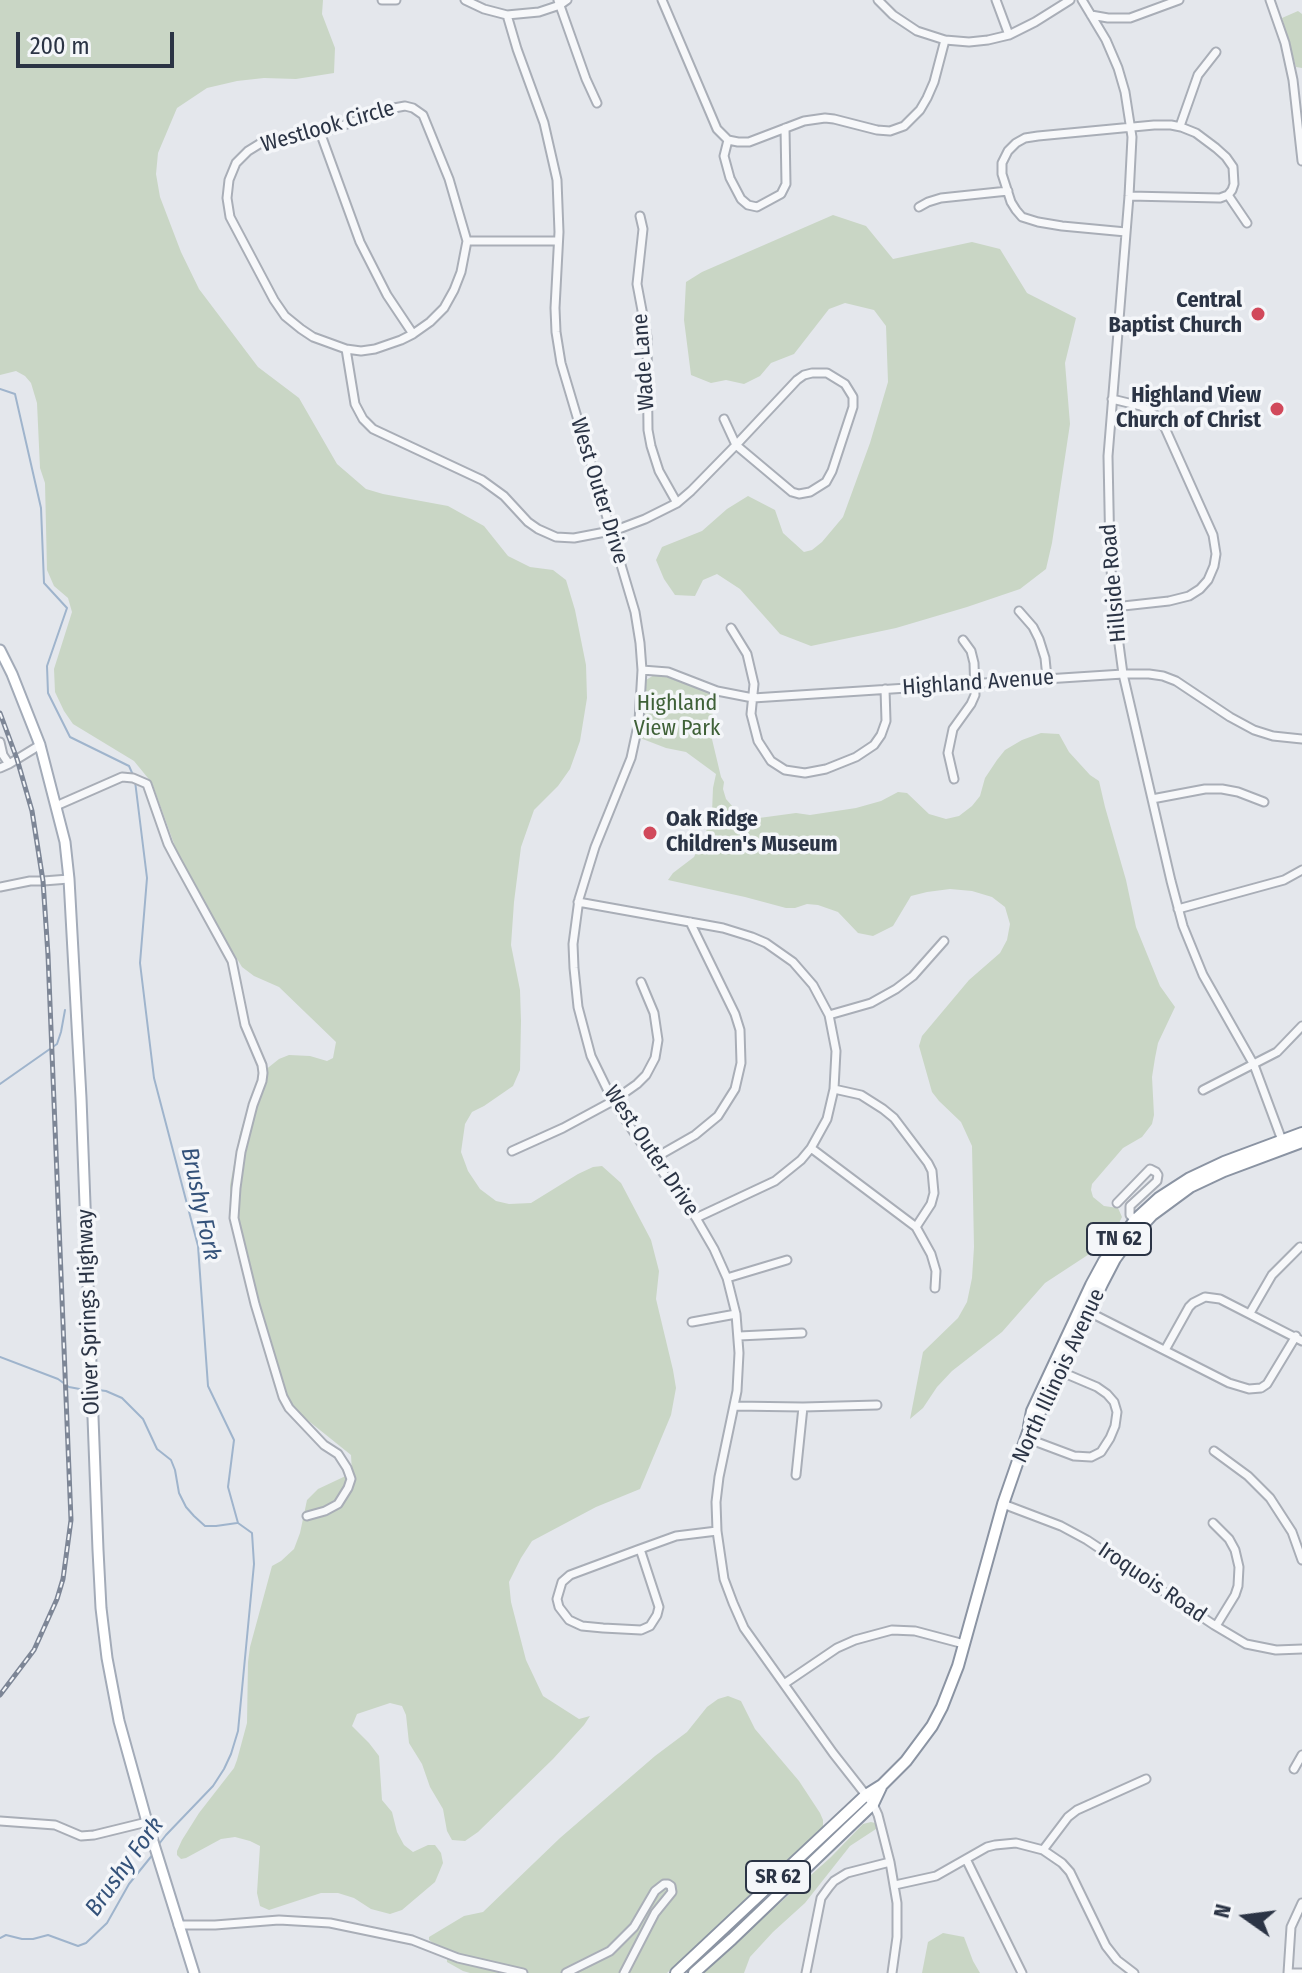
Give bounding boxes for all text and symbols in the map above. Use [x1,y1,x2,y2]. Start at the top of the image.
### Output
scale bar [20,16,178,66]
text: 200 m [30,32,90,60]
street label: Westlook Circle [258,95,398,159]
place label: Central Baptist Church [1109,288,1242,340]
marker: Central Baptist Church [1249,305,1267,323]
street label: Wade Lane [627,313,661,411]
place label: Highland View Church of Christ [1116,383,1261,434]
marker: Highland View Church of Christ [1268,400,1286,418]
street label: West Outer Drive [564,415,634,567]
street label: Hillside Road [1096,523,1132,643]
street label: Highland Avenue [901,665,1055,701]
park label: Highland View Park [634,691,720,742]
place label: Oak Ridge Children's Museum [666,807,837,858]
marker: Oak Ridge Children's Museum [641,824,659,842]
street label: West Outer Drive [598,1081,704,1221]
water label: Brushy Fork [174,1145,226,1263]
street label: Oliver Springs Highway [72,1209,106,1415]
road number: TN 62 [1087,1223,1151,1255]
street label: North Illinois Avenue [1007,1285,1111,1467]
street label: Iroquois Road [1093,1537,1211,1629]
water label: Brushy Fork [80,1812,170,1922]
road number: SR 62 [746,1861,810,1893]
north arrow [1206,1877,1286,1957]
text: N [1208,1901,1237,1921]

